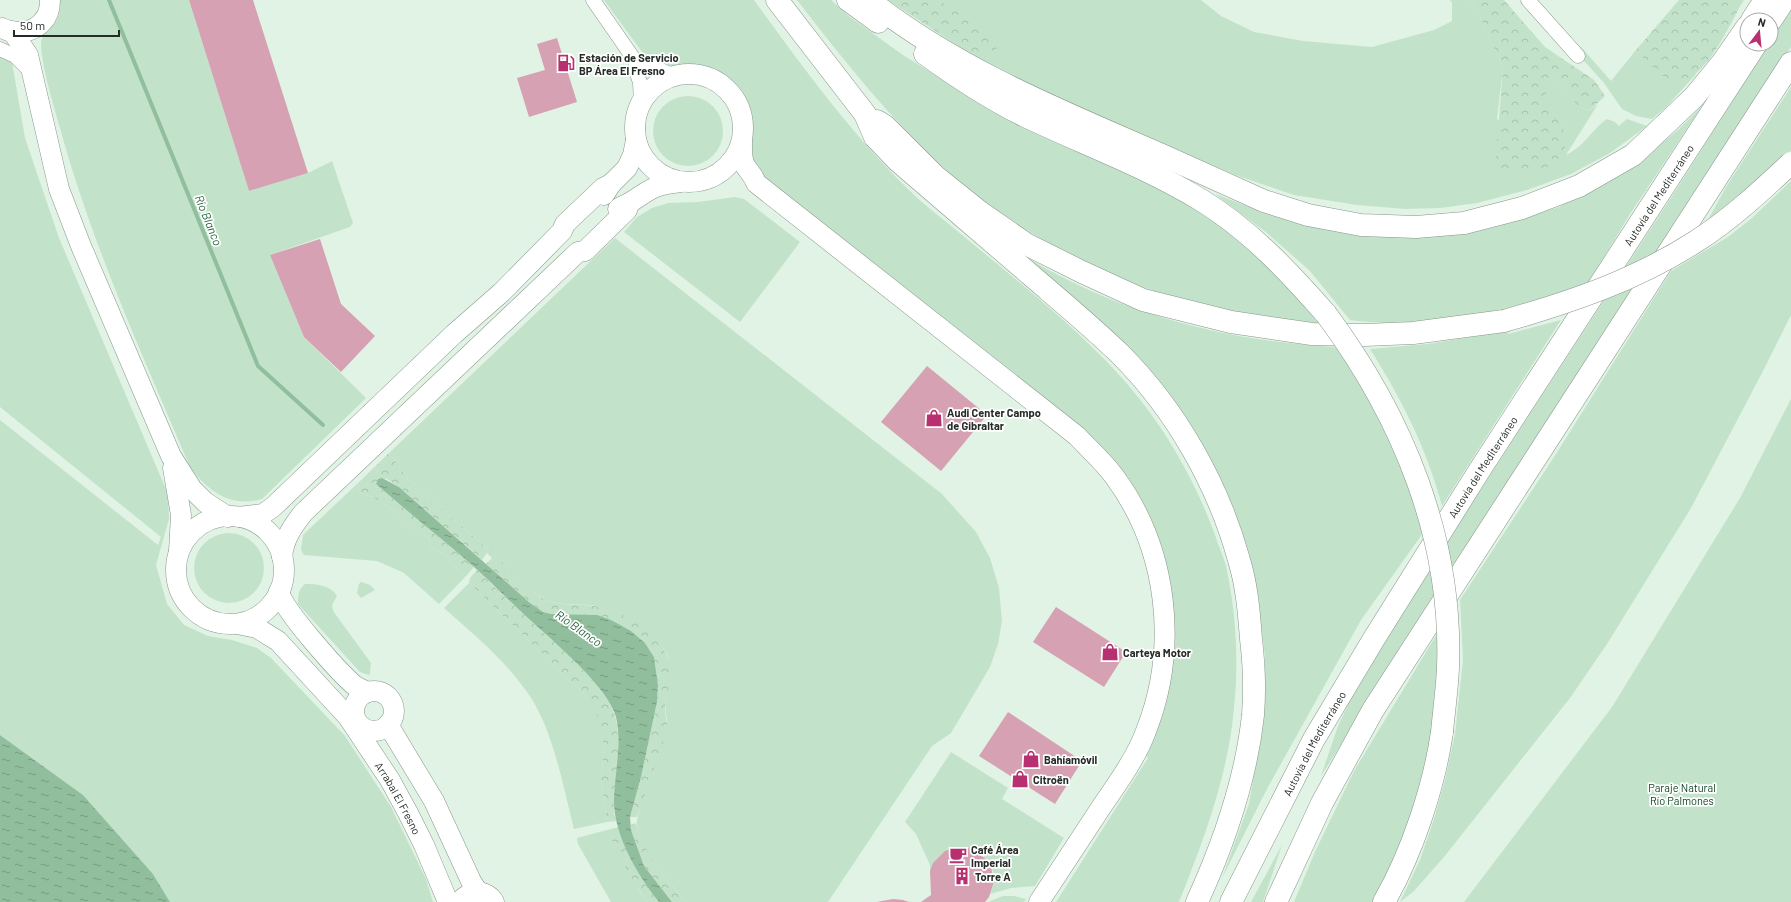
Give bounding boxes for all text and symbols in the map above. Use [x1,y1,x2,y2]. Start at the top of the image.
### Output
scale bar [14,12,119,38]
north arrow [1739,12,1779,52]
text: N [1757,15,1767,29]
text: 50 m [20,18,45,32]
place label: Estación de Servicio BP Área El Fresno [579,51,679,77]
fuel station icon: Estación de Servicio BP Área El Fresno [556,53,576,73]
street label: Autovía del Mediterráneo [1621,142,1696,248]
water label: Río Blanco [193,193,225,247]
place label: Audi Center Campo de Gibraltar [947,406,1041,432]
shop icon: Audi Center Campo de Gibraltar [924,408,944,428]
street label: Autovía del Mediterráneo [1445,414,1519,520]
water label: Río Blanco [553,607,605,649]
shop icon: Carteya Motor [1100,642,1120,662]
place label: Carteya Motor [1123,646,1192,659]
street label: Autovía del Mediterráneo [1280,688,1348,798]
shop icon: Bahíamóvil [1021,749,1041,769]
place label: Bahíamóvil [1044,753,1097,766]
street label: Arrabal El Fresno [373,759,424,836]
shop icon: Citroën [1010,769,1030,789]
place label: Citroën [1033,773,1069,786]
park label: Paraje Natural Río Palmones [1648,781,1716,807]
place label: Café Área Imperial [971,843,1019,869]
cafe icon: Café Área Imperial [948,845,968,865]
building icon: Torre A [952,866,972,886]
place label: Torre A [975,870,1011,883]

